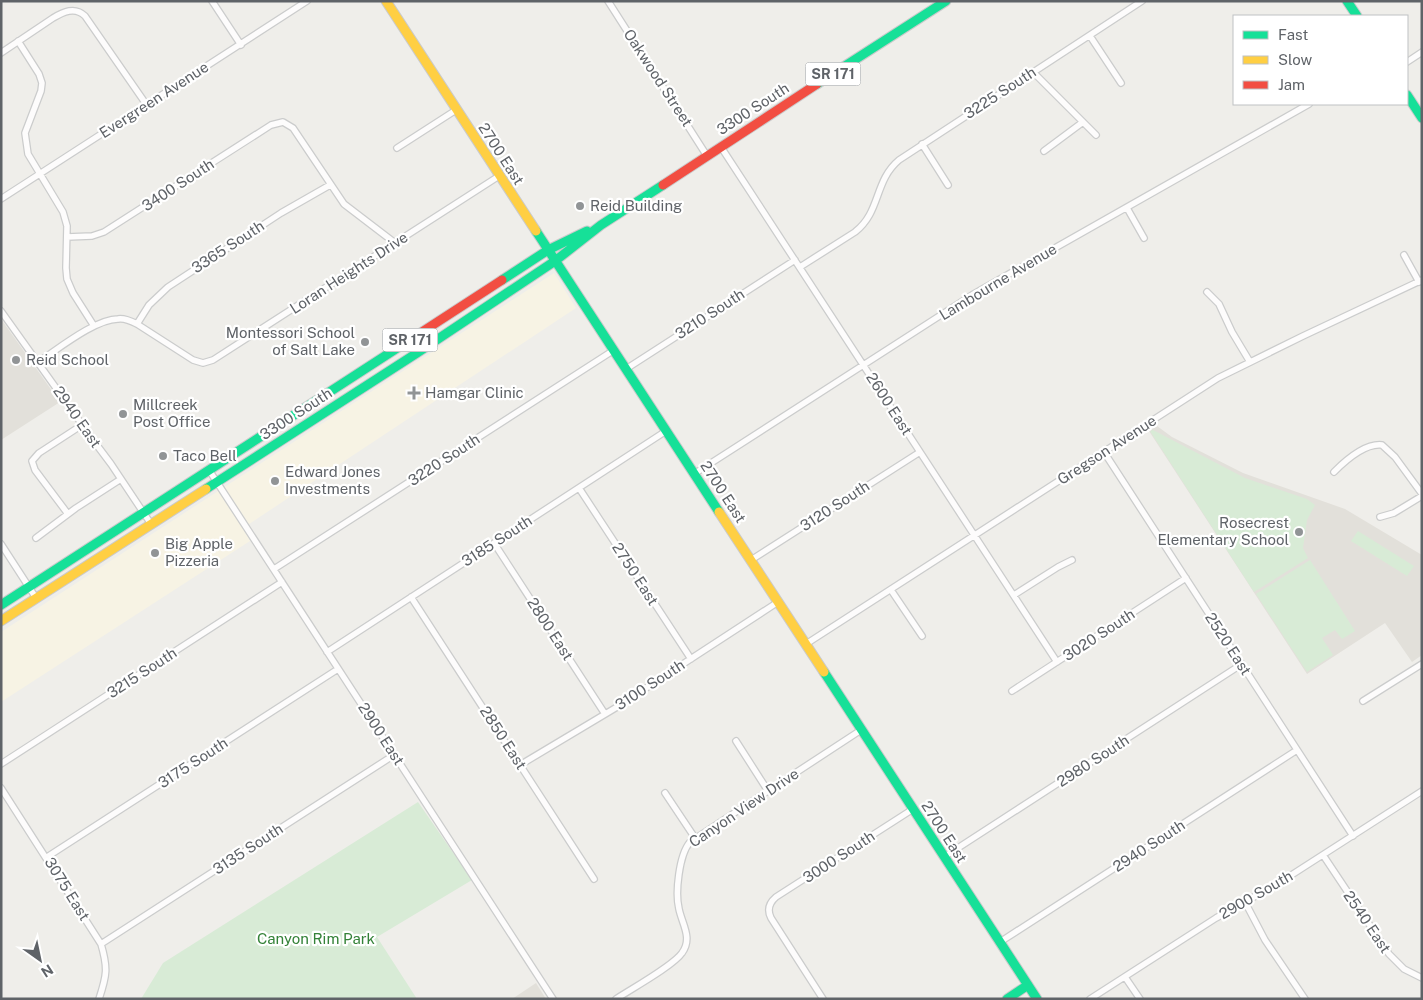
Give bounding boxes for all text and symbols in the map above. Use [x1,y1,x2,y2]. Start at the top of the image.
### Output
legend [1233,15,1408,105]
street label: Oakwood Street [621,26,696,130]
text: Fast [1278,26,1308,43]
text: Slow [1278,51,1313,68]
street label: Evergreen Avenue [96,58,211,141]
road number: SR 171 [806,62,860,86]
street label: 3225 South [961,63,1039,122]
text: Jam [1278,76,1305,93]
street label: 3300 South [714,79,792,138]
street label: 2700 East [475,120,528,188]
street label: 3400 South [139,155,217,214]
place label: Reid Building [590,197,682,214]
marker: Reid Building [574,200,586,212]
street label: 3365 South [188,217,267,276]
street label: Loran Heights Drive [287,228,411,317]
street label: Lambourne Avenue [936,240,1060,323]
street label: 3210 South [672,285,747,342]
place label: Montessori School of Salt Lake [226,324,355,358]
road number: SR 171 [382,328,438,352]
marker: Montessori School of Salt Lake [359,336,371,348]
place label: Reid School [26,351,109,368]
marker: Reid School [10,354,22,366]
street label: 2600 East [863,369,916,438]
street label: 2940 East [50,383,105,451]
street label: 3300 South [257,384,335,443]
place label: Hamgar Clinic [425,384,524,401]
marker: Hamgar Clinic [407,386,421,400]
place label: Millcreek Post Office [133,396,211,430]
marker: Millcreek Post Office [117,408,129,420]
street label: Gregson Avenue [1054,411,1159,488]
street label: 3220 South [405,430,483,489]
place label: Taco Bell [173,447,237,464]
marker: Taco Bell [157,450,169,462]
street label: 2700 East [697,458,750,526]
place label: Edward Jones Investments [285,463,380,497]
marker: Edward Jones Investments [269,475,281,487]
street label: 3120 South [797,477,872,534]
street label: 3185 South [458,512,535,570]
place label: Rosecrest Elementary School [1157,514,1289,548]
marker: Rosecrest Elementary School [1293,526,1305,538]
place label: Big Apple Pizzeria [165,535,233,569]
street label: 2750 East [609,539,662,608]
marker: Big Apple Pizzeria [149,547,161,559]
street label: 2800 East [524,594,577,663]
street label: 3020 South [1060,605,1138,664]
street label: 2520 East [1202,609,1255,678]
street label: 3215 South [104,644,180,701]
street label: 3100 South [612,656,688,713]
street label: 2900 East [355,699,408,768]
street label: 2850 East [477,703,530,773]
street label: 2980 South [1054,731,1132,790]
street label: 3175 South [155,734,231,791]
street label: Canyon View Drive [686,765,802,851]
street label: 2700 East [918,798,971,866]
street label: 2940 South [1110,816,1188,875]
street label: 3135 South [210,820,286,877]
street label: 3000 South [800,827,878,886]
street label: 3075 East [41,854,94,924]
street label: 2900 South [1216,867,1295,922]
street label: 2540 East [1340,887,1395,956]
park label: Canyon Rim Park [257,930,375,947]
north arrow [15,935,65,985]
text: N [38,961,56,981]

